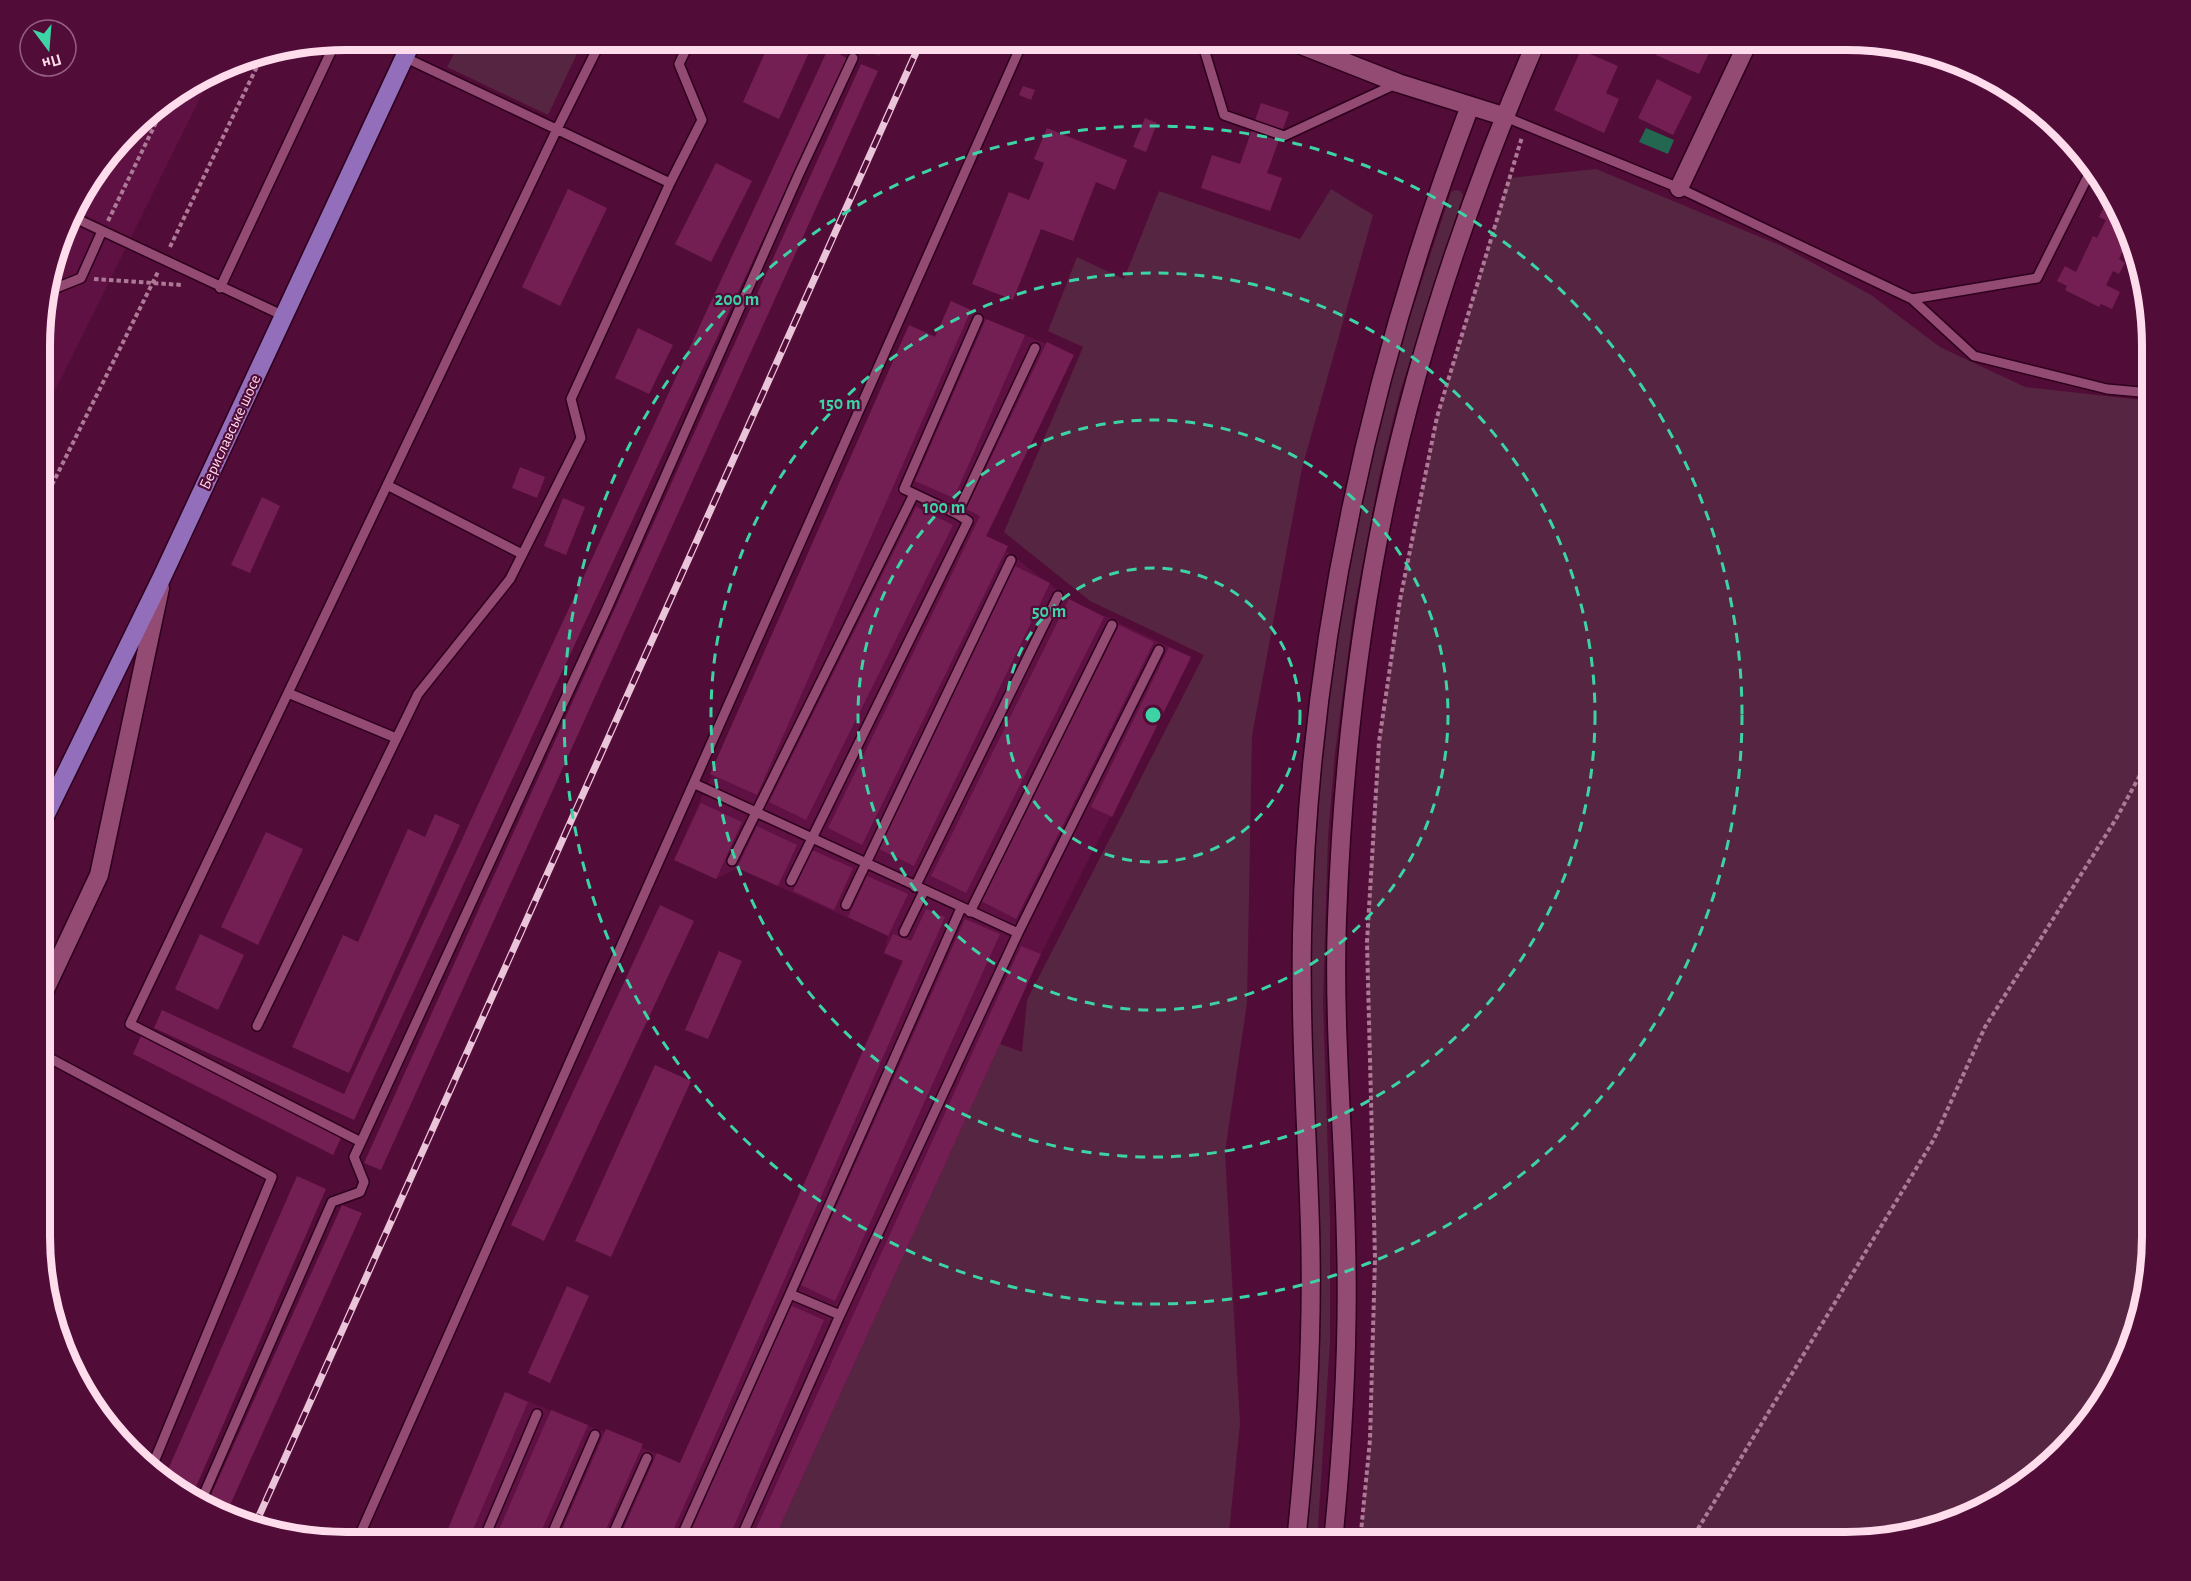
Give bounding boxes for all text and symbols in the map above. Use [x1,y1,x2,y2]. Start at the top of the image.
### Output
north arrow [18,18,78,78]
text: Пн [40,51,63,72]
text: 200 m [715,291,759,309]
street label: Бериславське шосе [196,372,264,492]
text: 150 m [820,395,860,413]
text: 100 m [923,499,965,517]
text: 50 m [1032,603,1066,621]
centre of rings [1143,705,1163,725]

